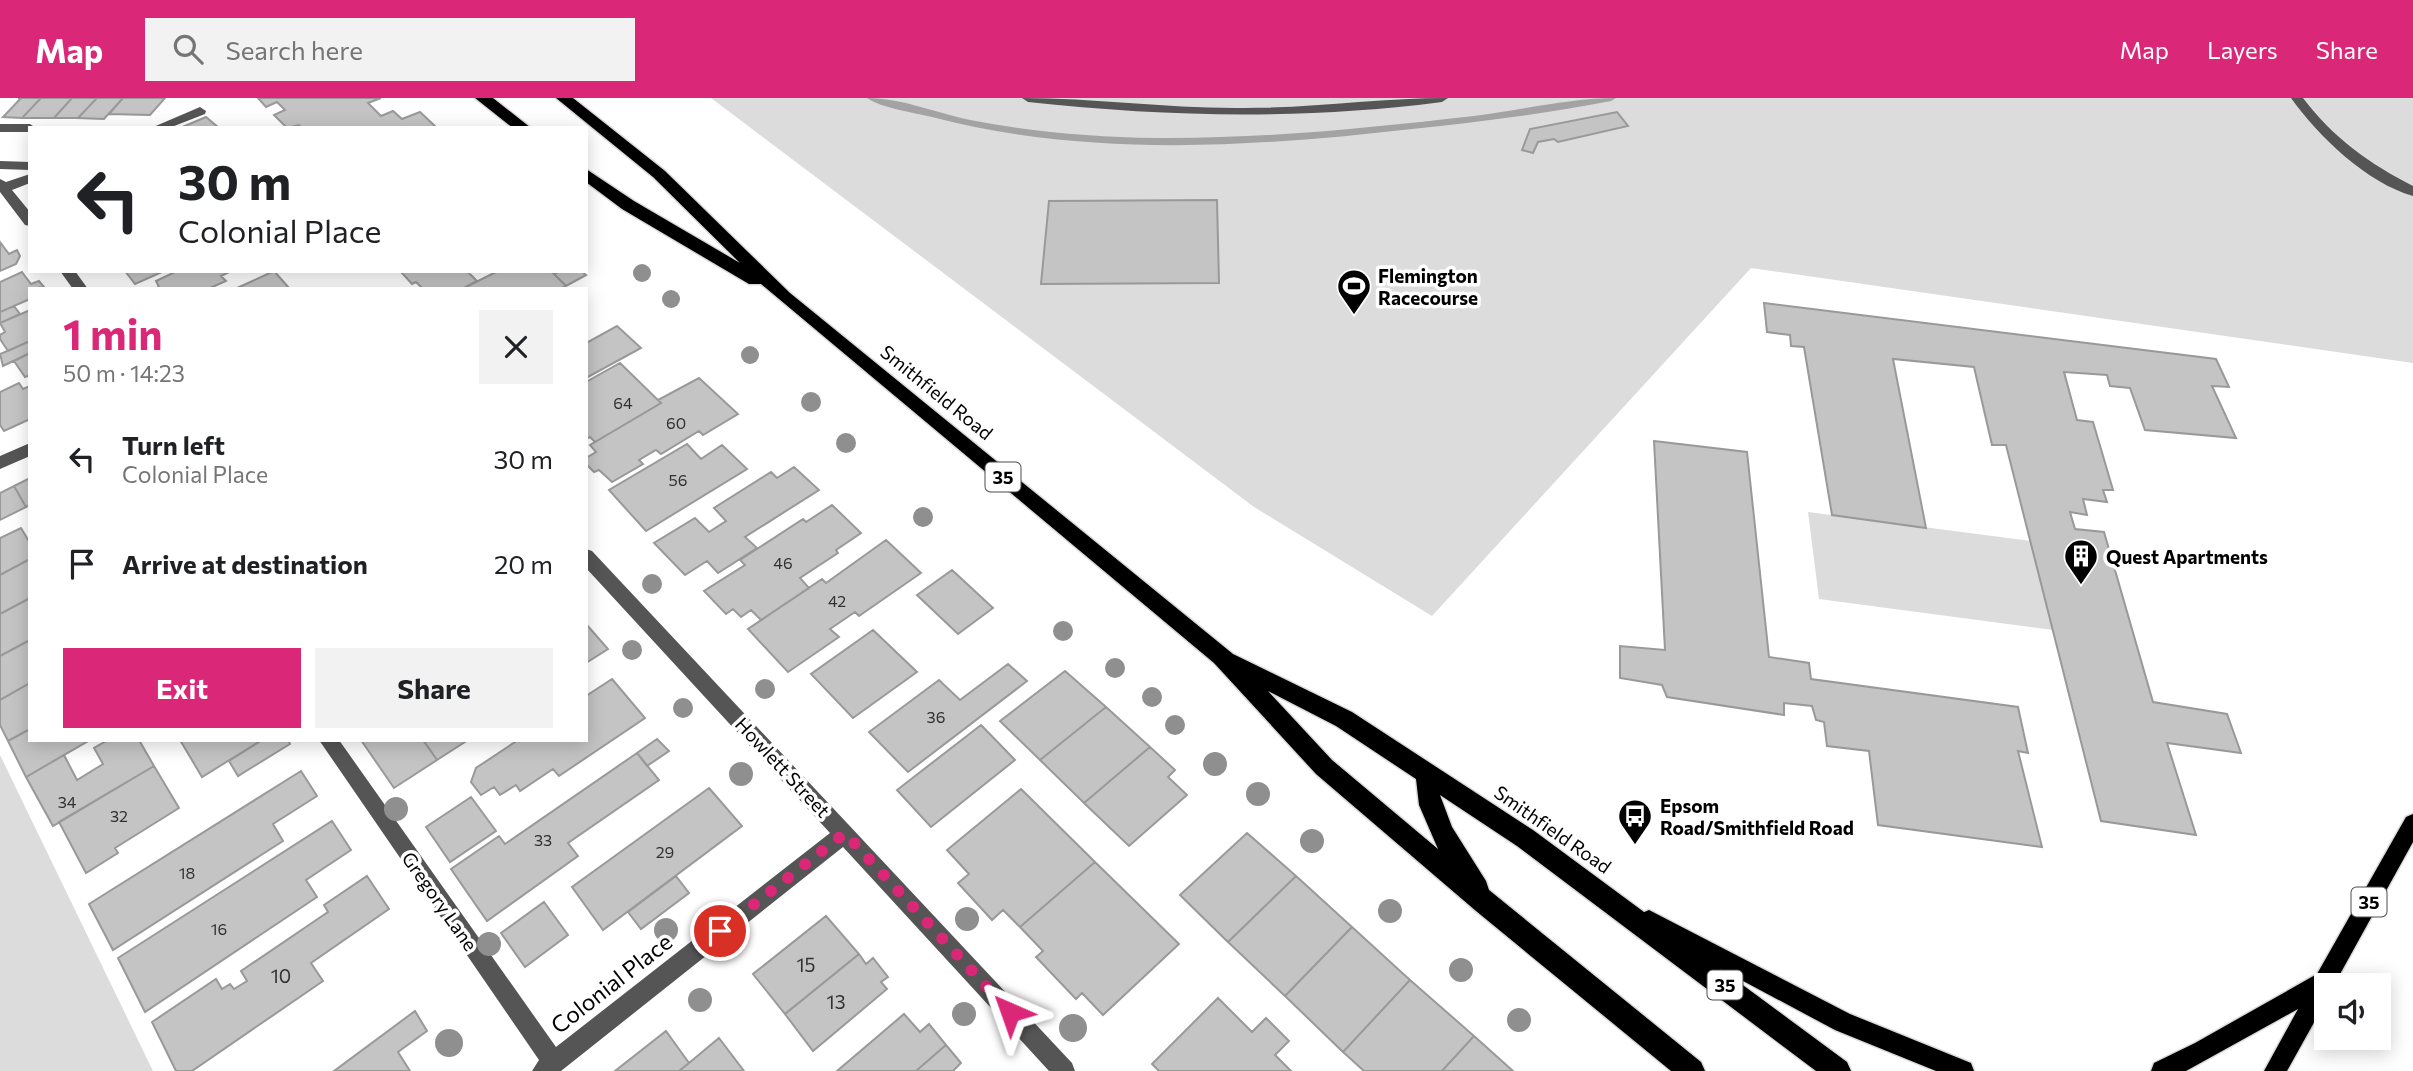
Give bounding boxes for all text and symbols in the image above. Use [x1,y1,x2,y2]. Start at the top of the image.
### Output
search box [145,18,635,81]
text: Map [35,29,103,70]
icon: search [169,30,207,68]
text: Search here [225,34,363,65]
text: Map [2120,35,2169,64]
text: Layers [2207,35,2278,64]
text: Share [2316,35,2378,64]
text: 30 m [178,150,291,210]
icon: left [63,154,154,245]
text: Colonial Place [178,210,382,250]
place label: Flemington Racecourse [1378,264,1478,309]
sports icon: Flemington Racecourse [1335,267,1373,316]
text: 1 min [63,307,163,359]
button: close [479,310,553,384]
street label: Smithfield Road [876,340,998,444]
text: 50 m · 14:23 [63,359,185,387]
house number: 64 [613,393,633,412]
house number: 60 [666,413,686,432]
text: Turn left [122,429,225,460]
icon: left [63,440,101,478]
text: 30 m [494,443,553,474]
text: Colonial Place [122,460,268,488]
road number: 35 [986,463,1020,492]
house number: 56 [669,470,687,489]
building icon: Quest Apartments [2062,537,2100,586]
icon: arrive [63,545,101,583]
place label: Quest Apartments [2106,545,2268,568]
text: Arrive at destination [122,548,368,579]
text: 20 m [494,548,553,579]
house number: 46 [773,553,793,572]
house number: 42 [828,591,846,610]
button: Exit [63,648,301,728]
button: Share [315,648,553,728]
house number: 36 [927,707,945,726]
street label: Howlett Street [731,712,835,822]
street label: Smithfield Road [1490,780,1616,878]
house number: 34 [58,792,77,811]
place label: Epsom Road/Smithfield Road [1660,794,1854,839]
bus stop icon: Epsom Road/Smithfield Road [1616,797,1654,846]
house number: 32 [110,806,128,825]
house number: 33 [534,830,552,849]
house number: 29 [656,842,674,861]
street label: Gregory Lane [397,847,483,955]
house number: 18 [179,863,195,882]
road number: 35 [2352,888,2386,916]
pin [690,901,750,961]
icon: arrive [701,912,739,950]
house number: 16 [211,919,227,938]
street label: Colonial Place [545,927,677,1039]
house number: 15 [796,953,816,976]
house number: 10 [271,964,291,987]
road number: 35 [1708,970,1742,1000]
map controls [2314,973,2391,1050]
button: sound [2314,973,2391,1050]
position arrow [973,975,1047,1049]
house number: 13 [827,990,845,1013]

